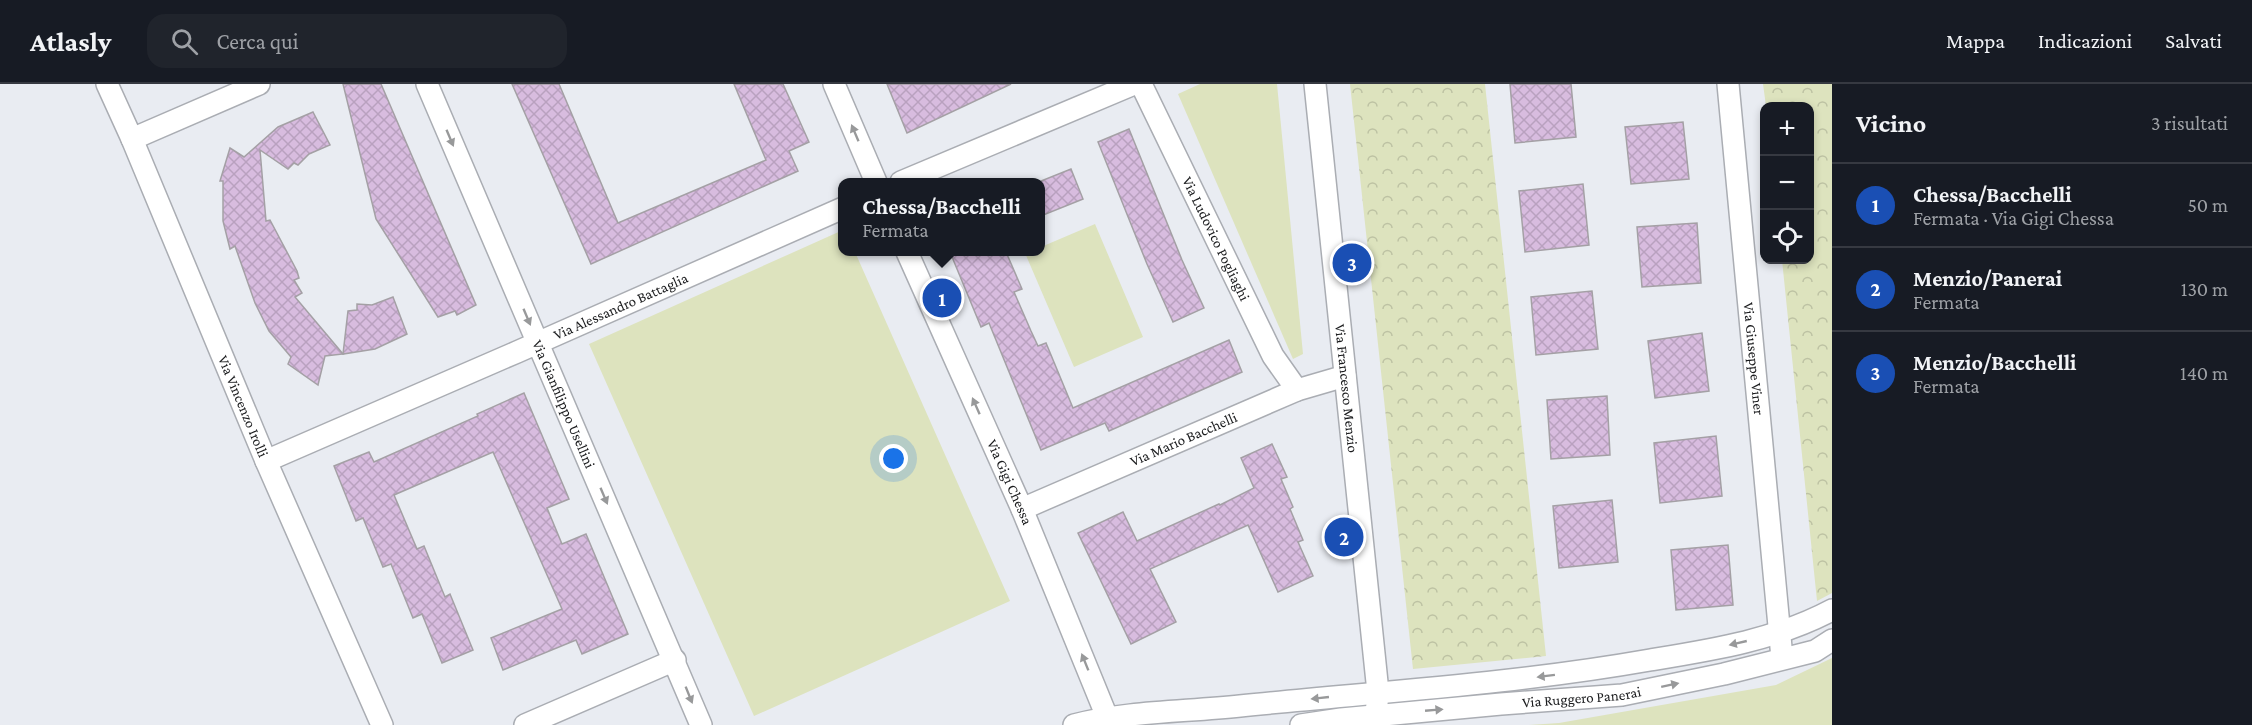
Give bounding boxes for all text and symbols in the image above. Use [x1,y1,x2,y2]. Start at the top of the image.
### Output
search box [147,14,567,68]
icon: search [168,25,201,58]
text: Atlasly [30,26,111,57]
text: Cerca qui [216,29,298,54]
text: Mappa [1946,29,2005,53]
text: Indicazioni [2038,29,2132,53]
text: Salvati [2165,29,2222,53]
map controls [1760,102,1814,264]
button: + [1760,102,1814,156]
text: Vicino [1856,109,1926,138]
text: 3 risultati [2151,112,2228,134]
one-way arrow [850,124,860,142]
one-way arrow [445,129,455,147]
button: − [1760,156,1814,210]
street label: Via Ludovico Pogliaghi [1179,174,1253,304]
popup [838,178,1045,256]
text: Chessa/Bacchelli [1913,182,2072,207]
text: Chessa/Bacchelli [862,194,1021,219]
text: 1 [1872,194,1879,216]
text: 50 m [2187,194,2228,216]
text: Fermata · Via Gigi Chessa [1913,207,2114,229]
button: locate [1760,210,1814,264]
text: Fermata [862,219,929,241]
pin: 3 [1332,240,1372,285]
text: Menzio/Panerai [1913,266,2062,291]
street label: Via Alessandro Battaglia [551,270,690,343]
pin: 1 [922,276,962,320]
text: 2 [1870,278,1881,300]
text: 130 m [2181,278,2228,300]
text: Fermata [1913,291,1979,313]
street label: Via Giuseppe Viner [1741,302,1767,417]
one-way arrow [522,308,532,326]
street label: Via Francesco Menzio [1332,323,1361,454]
street label: Via Gianfilippo Usellini [529,337,598,471]
text: Menzio/Bacchelli [1913,350,2076,375]
street label: Via Vincenzo Irolli [215,353,272,460]
text: 3 [1871,362,1880,384]
text: 140 m [2180,362,2228,384]
text: Fermata [1913,375,1979,397]
one-way arrow [971,396,981,414]
street label: Via Mario Bacchelli [1128,409,1240,469]
street label: Via Gigi Chessa [984,437,1036,527]
your location [879,444,908,473]
one-way arrow [599,488,609,506]
pin: 2 [1324,514,1364,560]
one-way arrow [1728,639,1747,648]
one-way arrow [1080,653,1090,671]
one-way arrow [1536,671,1555,681]
one-way arrow [1660,680,1679,689]
street label: Via Ruggero Panerai [1522,683,1642,710]
one-way arrow [684,686,694,704]
one-way arrow [1310,693,1329,703]
one-way arrow [1425,705,1444,715]

